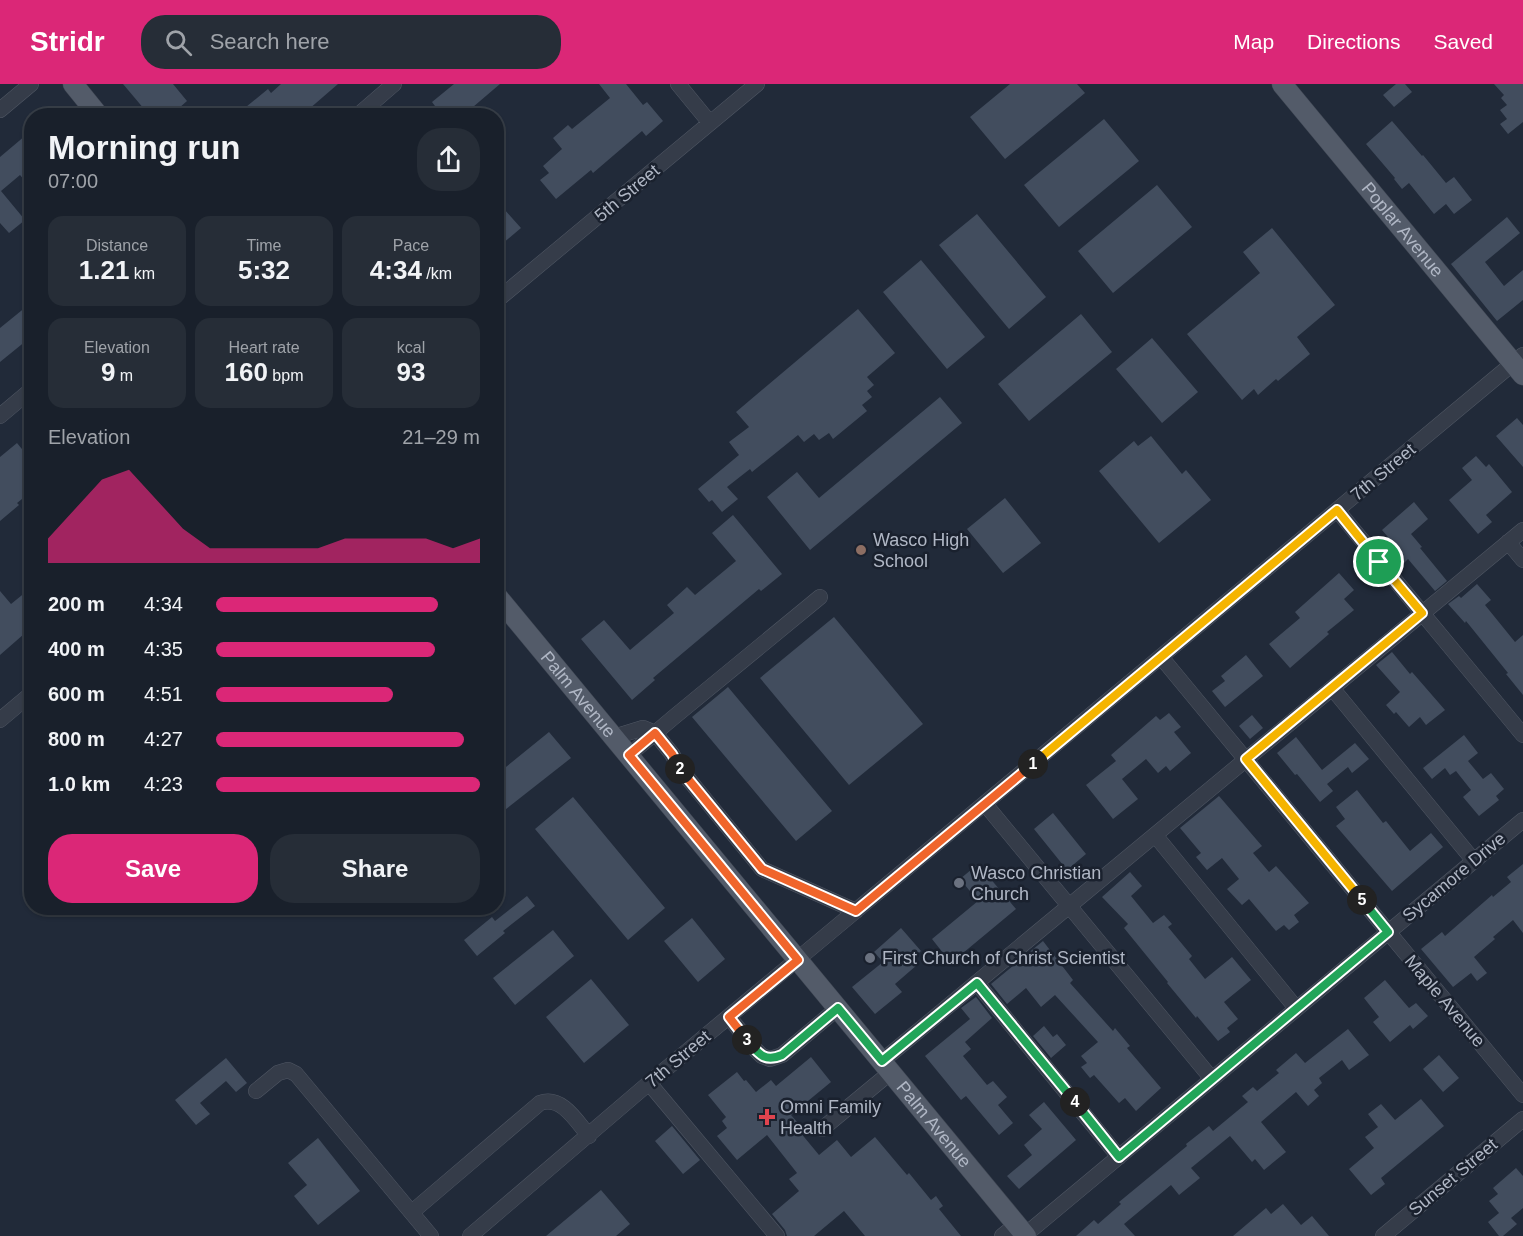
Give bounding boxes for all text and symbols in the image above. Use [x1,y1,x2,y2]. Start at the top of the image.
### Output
search box [141,15,561,69]
text: Stridr [30,26,105,57]
icon: search [162,26,195,59]
text: Search here [210,29,330,54]
text: Map [1233,30,1274,53]
text: Directions [1307,30,1400,53]
text: Saved [1433,30,1493,53]
button: share [417,128,480,191]
text: Morning run [48,129,240,166]
street label: 5th Street [591,160,663,226]
text: 07:00 [48,170,98,192]
street label: Poplar Avenue [1358,178,1448,281]
text: Distance [86,237,148,254]
text: Time [247,237,281,254]
text: Pace [393,237,429,254]
text: 1.21 [79,255,129,285]
text: 5:32 [238,255,290,285]
text: 4:34 [370,255,422,285]
text: km [129,265,155,282]
text: /km [422,265,452,282]
text: Elevation [84,339,150,356]
text: Heart rate [228,339,300,356]
text: kcal [397,339,425,356]
text: 9 [101,357,115,387]
text: 160 [225,357,268,387]
text: 93 [397,357,425,387]
text: m [115,367,133,384]
text: bpm [268,367,303,384]
text: Elevation [48,426,130,448]
text: 21–29 m [402,426,480,448]
street label: 7th Street [1347,439,1419,505]
place label: Wasco High School [873,530,969,571]
pin [1353,536,1404,587]
marker: Wasco High School [854,543,868,557]
icon: arrive [1362,545,1395,578]
text: 200 m [48,593,105,615]
text: 4:34 [144,593,183,615]
text: 400 m [48,638,105,660]
text: 4:35 [144,638,183,660]
street label: Palm Avenue [537,647,620,742]
text: 600 m [48,683,105,705]
text: 4:51 [144,683,183,705]
text: 800 m [48,728,105,750]
text: 4:27 [144,728,183,750]
pin: 1 [1018,749,1048,779]
pin: 2 [665,754,695,784]
text: 1 [1029,755,1037,772]
text: 2 [676,760,684,777]
text: 1.0 km [48,773,110,795]
text: 4:23 [144,773,183,795]
street label: Sycamore Drive [1399,828,1509,926]
button: Save [48,834,258,903]
button: Share [270,834,480,903]
place label: Wasco Christian Church [971,863,1101,904]
marker: Wasco Christian Church [952,876,966,890]
pin: 5 [1347,885,1377,915]
text: 5 [1358,891,1366,908]
place label: First Church of Christ Scientist [882,948,1125,968]
marker: First Church of Christ Scientist [863,951,877,965]
street label: Maple Avenue [1401,951,1489,1051]
pin: 3 [732,1025,762,1055]
street label: 7th Street [642,1026,714,1092]
text: 3 [743,1031,751,1048]
street label: Palm Avenue [892,1077,975,1172]
pin: 4 [1060,1087,1090,1117]
text: 4 [1071,1093,1079,1110]
place label: Omni Family Health [780,1097,881,1138]
marker: Omni Family Health [758,1108,776,1126]
street label: Sunset Street [1405,1134,1501,1220]

